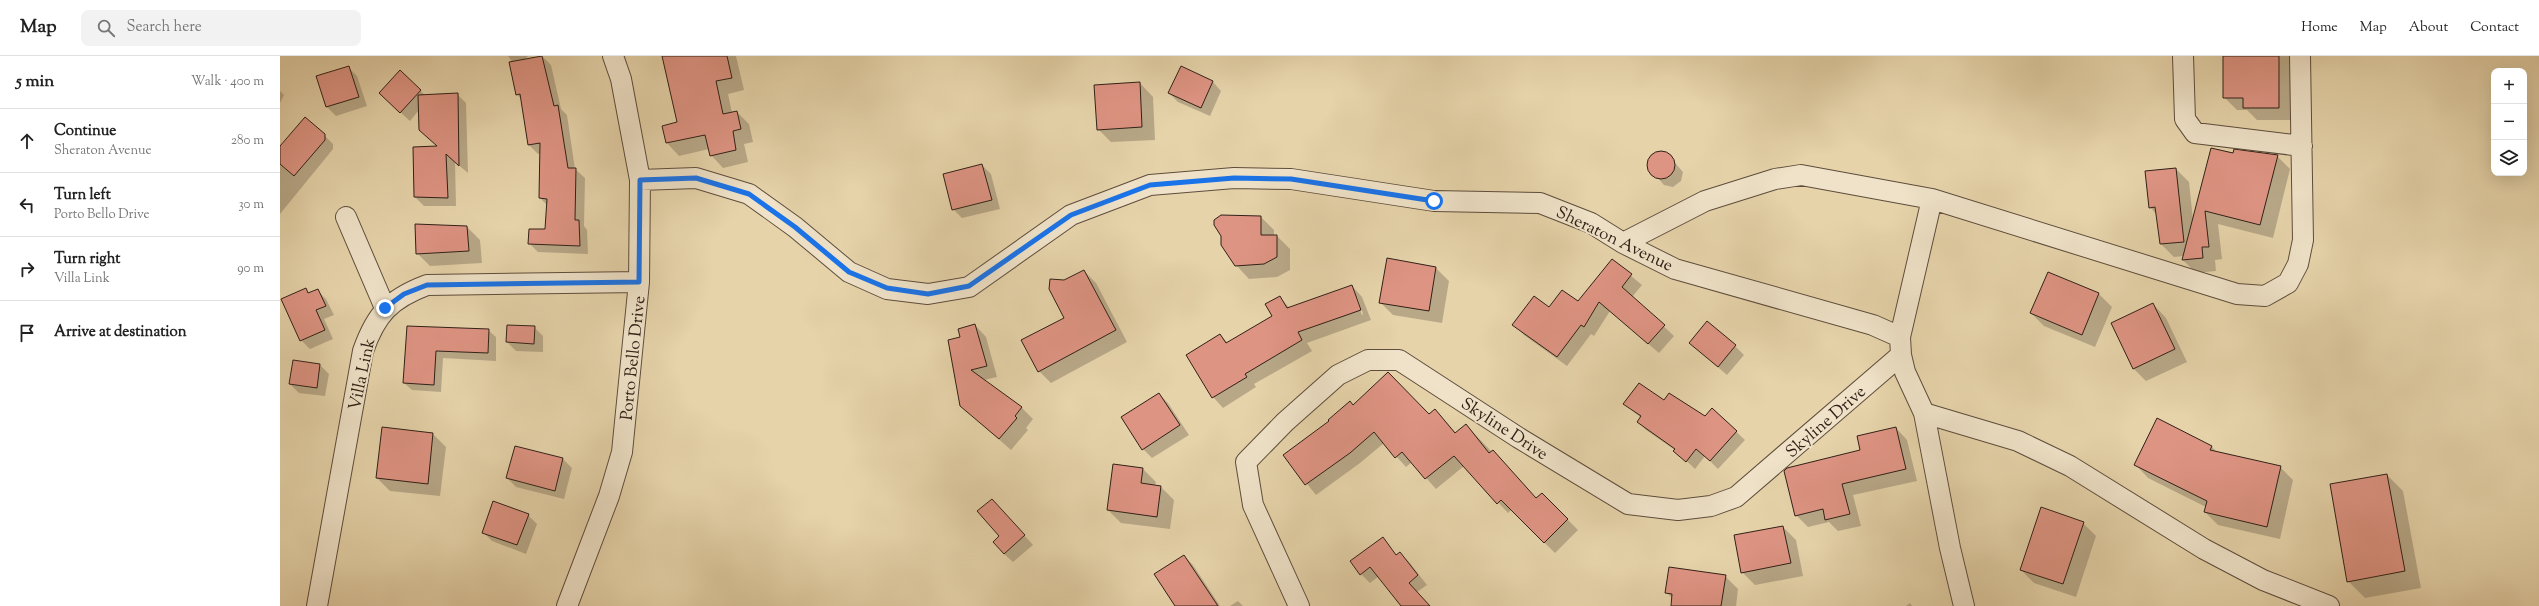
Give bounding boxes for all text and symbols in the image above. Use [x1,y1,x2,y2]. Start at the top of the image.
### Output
search box [81,10,361,46]
text: Map [20,14,57,41]
icon: search [95,17,117,39]
text: Search here [127,17,202,38]
text: Home [2301,18,2338,38]
text: Map [2360,18,2387,38]
text: About [2409,18,2448,38]
text: Contact [2470,18,2519,38]
map controls [2491,68,2527,176]
button: + [2491,68,2527,104]
text: 5 min [16,70,54,94]
text: Walk · 400 m [191,73,264,91]
button: − [2491,104,2527,140]
text: Continue [54,121,116,142]
icon: ahead [16,130,38,152]
text: 280 m [231,132,264,150]
button: layers [2491,140,2527,176]
text: Sheraton Avenue [54,142,152,160]
text: Turn left [54,185,111,206]
route start [1425,192,1443,210]
icon: left [16,194,38,216]
text: 30 m [238,196,264,214]
street label: Sheraton Avenue [1552,201,1677,279]
text: Porto Bello Drive [54,206,150,224]
text: Turn right [54,249,120,270]
icon: right [16,258,38,280]
text: 90 m [237,260,264,278]
text: Villa Link [54,270,110,288]
street label: Porto Bello Drive [616,295,652,422]
route end [376,299,394,317]
icon: arrive [16,322,38,344]
text: Arrive at destination [54,322,187,343]
street label: Villa Link [344,336,382,413]
street label: Skyline Drive [1781,381,1872,464]
street label: Skyline Drive [1456,393,1552,467]

